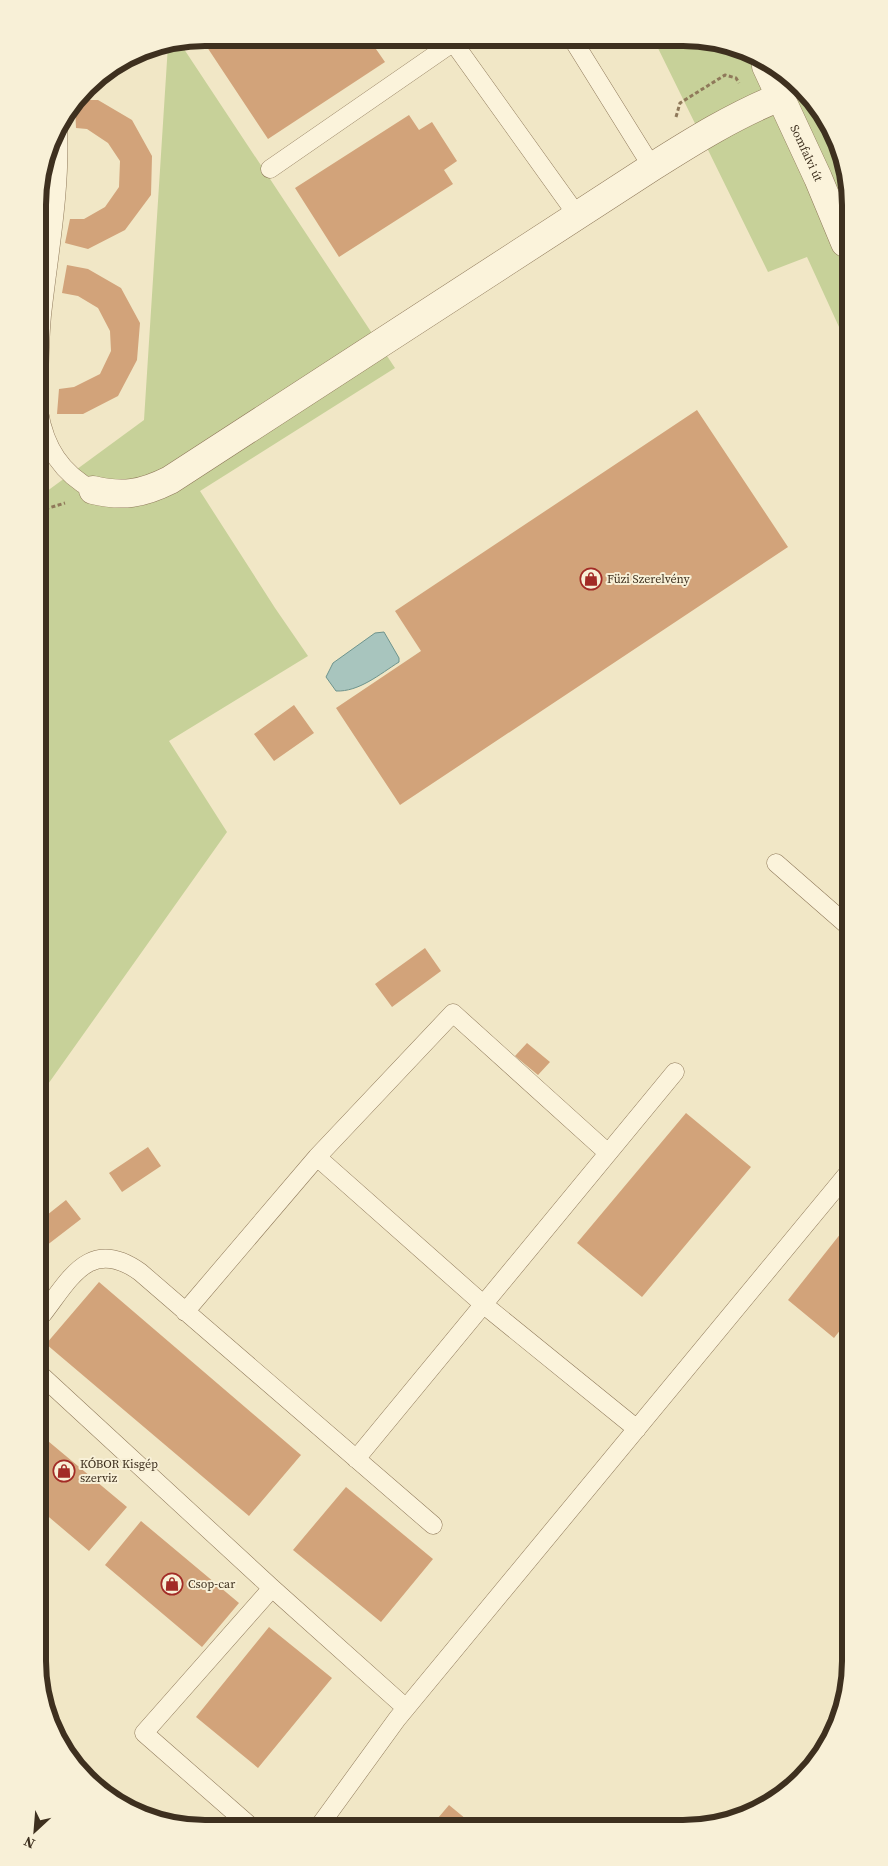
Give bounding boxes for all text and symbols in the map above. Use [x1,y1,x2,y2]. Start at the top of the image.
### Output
street label: Somfalvi út [786,122,827,184]
shop icon: Füzi Szerelvény [579,567,603,591]
place label: Füzi Szerelvény [607,571,691,587]
place label: KÓBOR Kisgép szerviz [80,1456,158,1486]
shop icon: KÓBOR Kisgép szerviz [52,1459,76,1483]
shop icon: Csop-car [160,1572,184,1596]
place label: Csop-car [188,1576,235,1592]
north arrow [10,1806,60,1856]
text: N [20,1831,38,1854]

